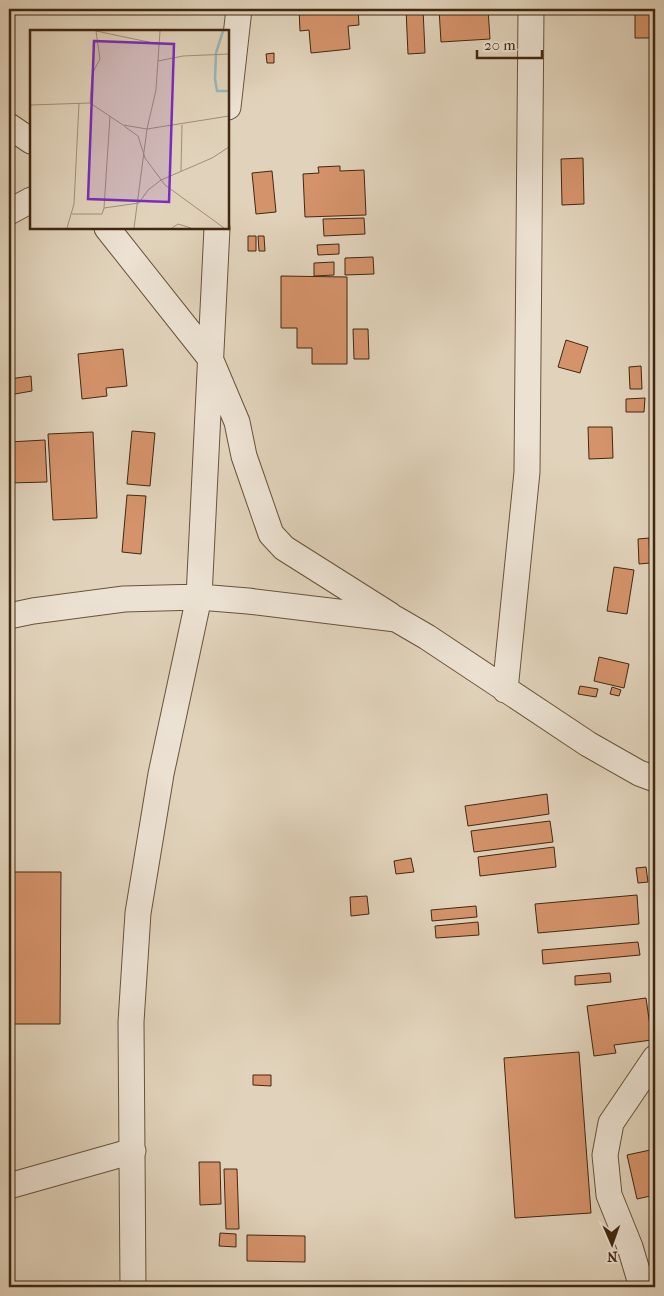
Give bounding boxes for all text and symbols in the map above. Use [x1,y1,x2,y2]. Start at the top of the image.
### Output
scale bar [477,28,542,60]
inset map [30,30,229,229]
text: 20 m [484,36,516,54]
north arrow [586,1218,636,1268]
text: N [606,1248,618,1265]

